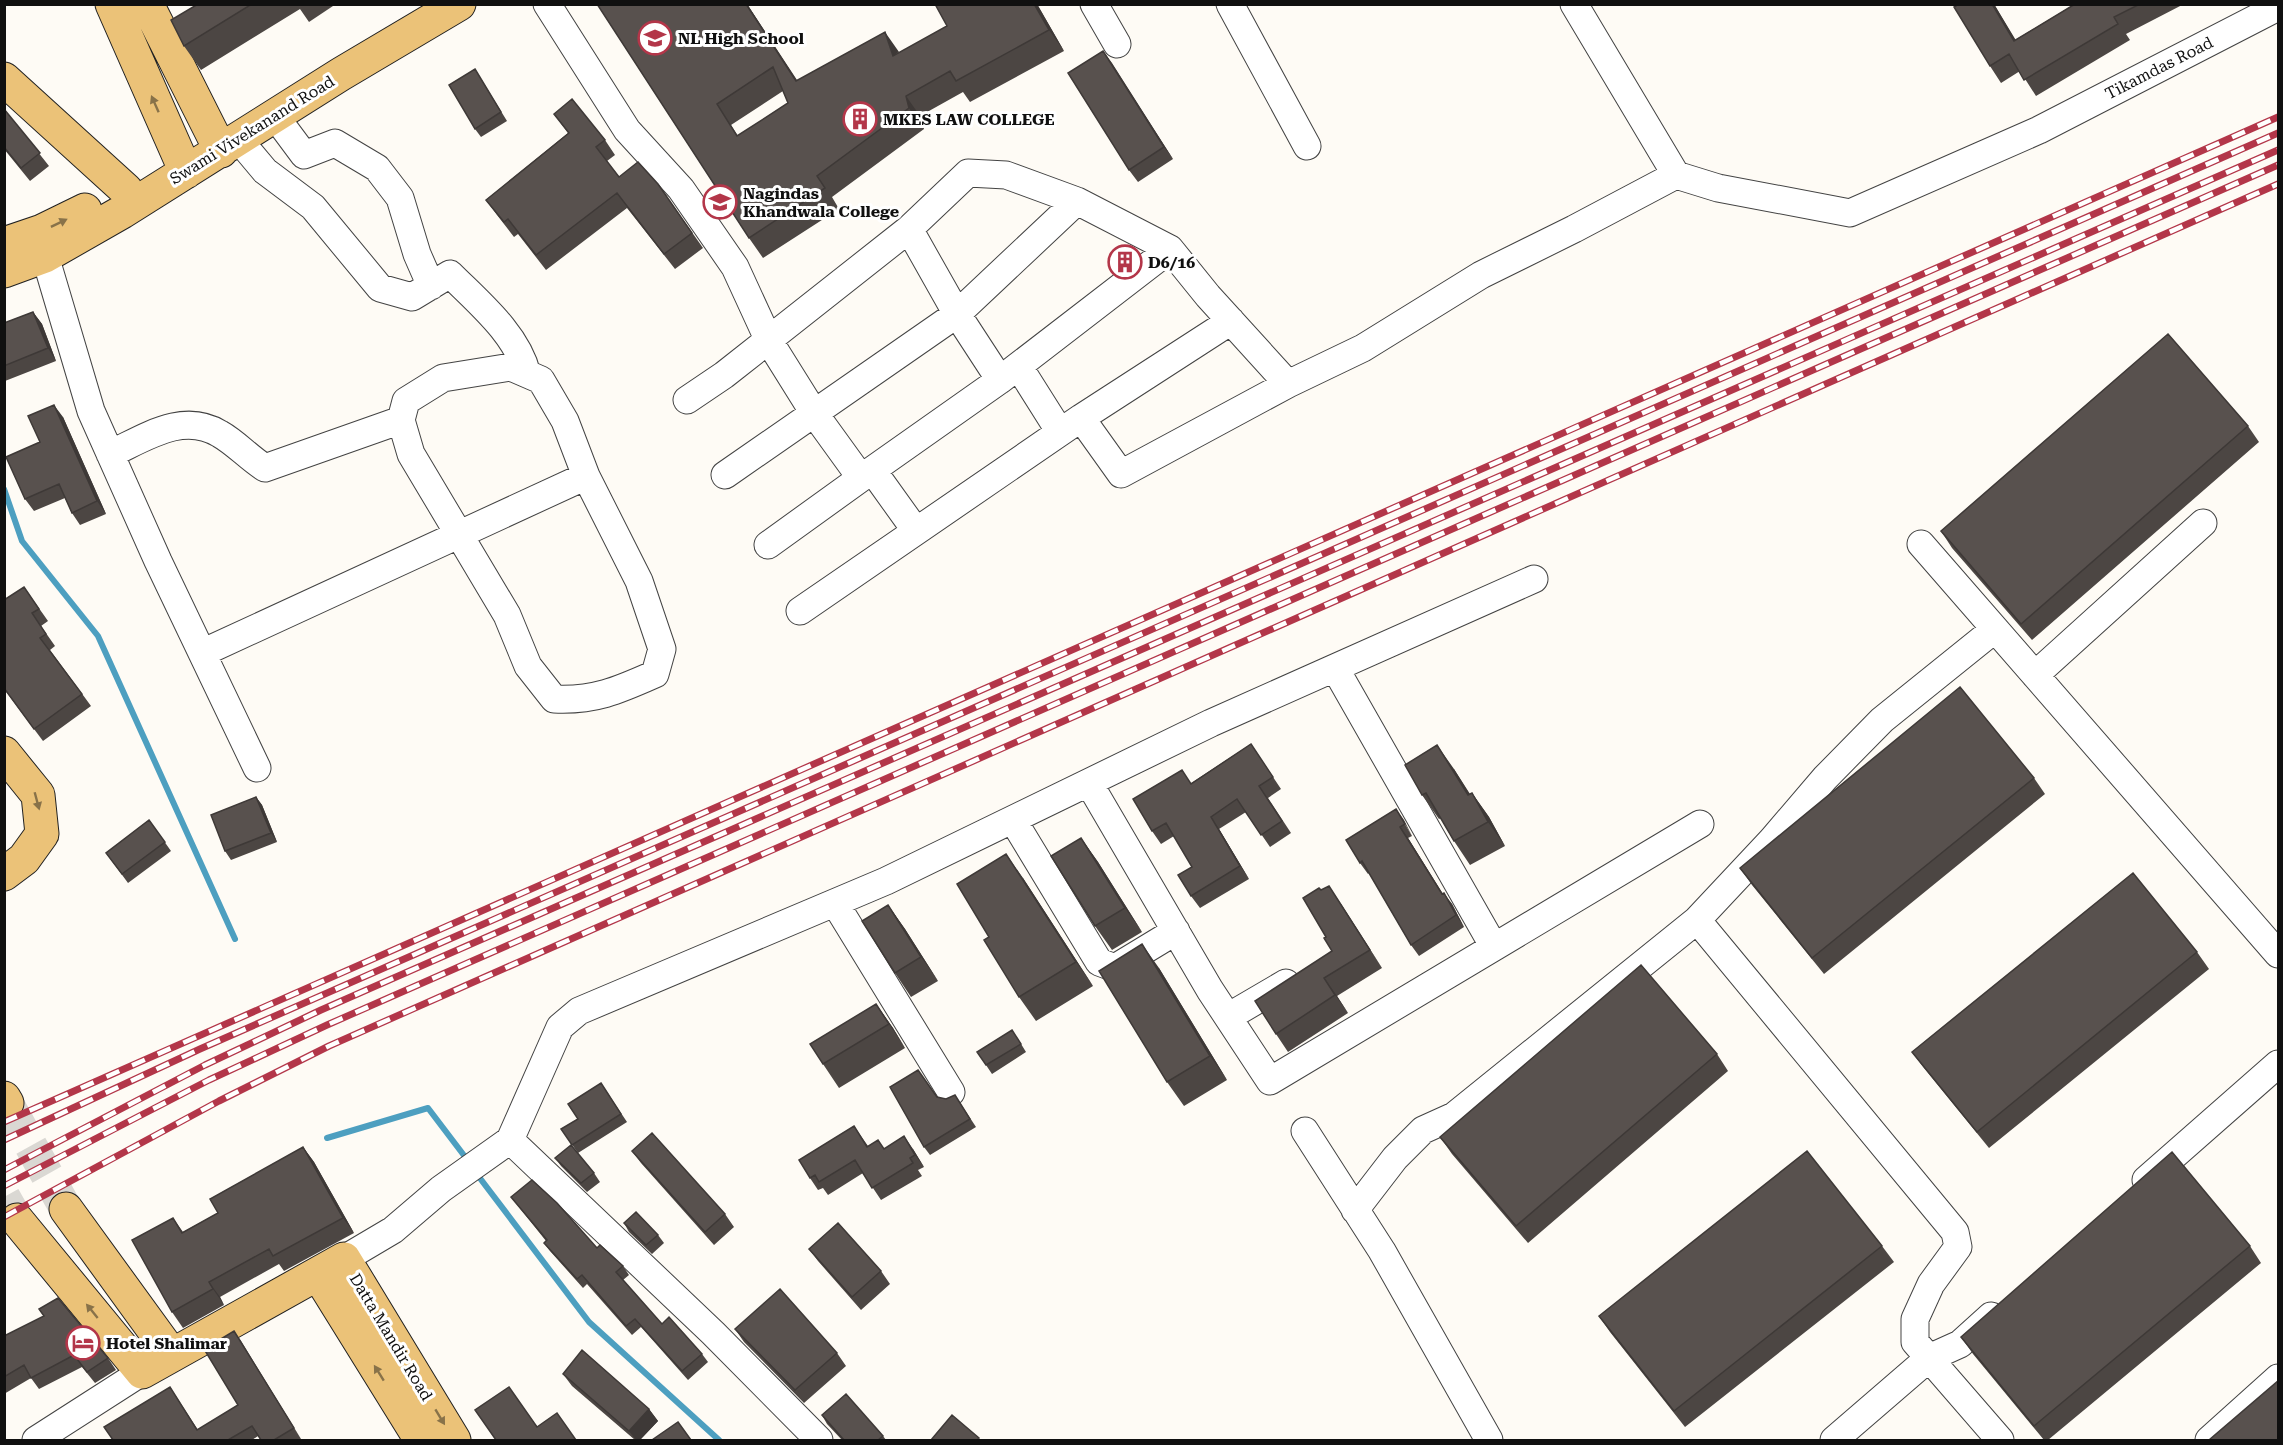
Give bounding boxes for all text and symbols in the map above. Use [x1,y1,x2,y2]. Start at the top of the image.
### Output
school or university icon: NL High School [637,20,673,56]
place label: NL High School [678,29,805,48]
street label: Tikamdas Road [2102,33,2216,103]
street label: Swami Vivekanand Road [166,71,338,189]
one-way arrow [151,95,160,112]
building icon: MKES LAW COLLEGE [842,101,878,137]
place label: MKES LAW COLLEGE [883,110,1055,129]
school or university icon: Nagindas Khandwala College [702,184,738,220]
place label: Nagindas Khandwala College [743,184,899,221]
one-way arrow [50,218,68,228]
building icon: D6/16 [1107,244,1143,280]
place label: D6/16 [1148,253,1195,272]
one-way arrow [33,792,42,810]
street label: Datta Mandir Road [346,1270,436,1404]
one-way arrow [86,1304,99,1319]
hotel icon: Hotel Shalimar [65,1325,101,1361]
place label: Hotel Shalimar [106,1334,227,1353]
one-way arrow [374,1365,385,1381]
one-way arrow [434,1409,445,1425]

